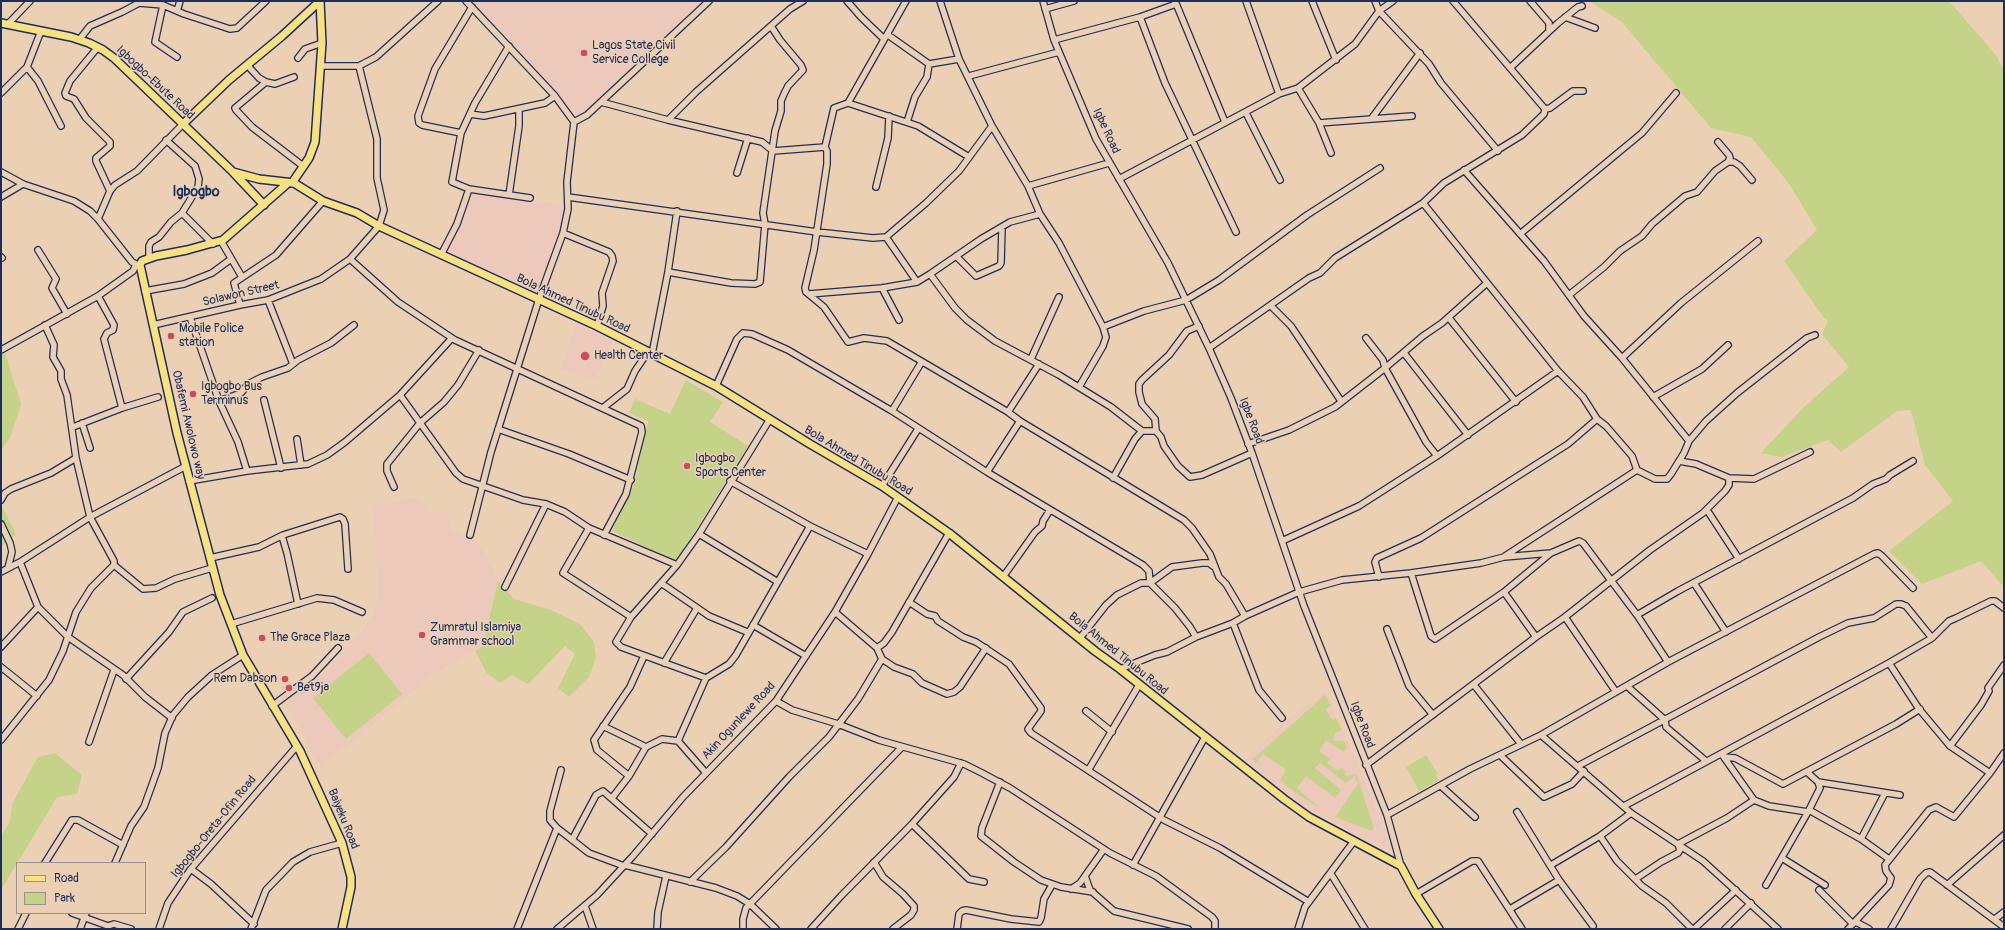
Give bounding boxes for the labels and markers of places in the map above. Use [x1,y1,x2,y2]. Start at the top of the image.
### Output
place label: Lagos State Civil Service College [592,39,675,67]
marker: Lagos State Civil Service College [579,48,589,58]
place label: Mobile Police station [179,322,244,350]
marker: Mobile Police station [166,331,176,341]
place label: Health Center [594,349,663,363]
marker: Health Center [579,350,591,362]
place label: Igbogbo Bus Terminus [201,380,262,408]
marker: Igbogbo Bus Terminus [188,389,198,399]
place label: Igbogbo Sports Center [695,452,766,480]
marker: Igbogbo Sports Center [682,461,692,471]
place label: Zumratul Islamiya Grammar school [430,621,521,649]
marker: Zumratul Islamiya Grammar school [417,630,427,640]
place label: The Grace Plaza [270,631,350,645]
marker: The Grace Plaza [257,633,267,643]
place label: Rem Dabson [214,672,277,686]
marker: Rem Dabson [280,674,290,684]
place label: Bet9ja [297,681,329,695]
marker: Bet9ja [284,683,294,693]

